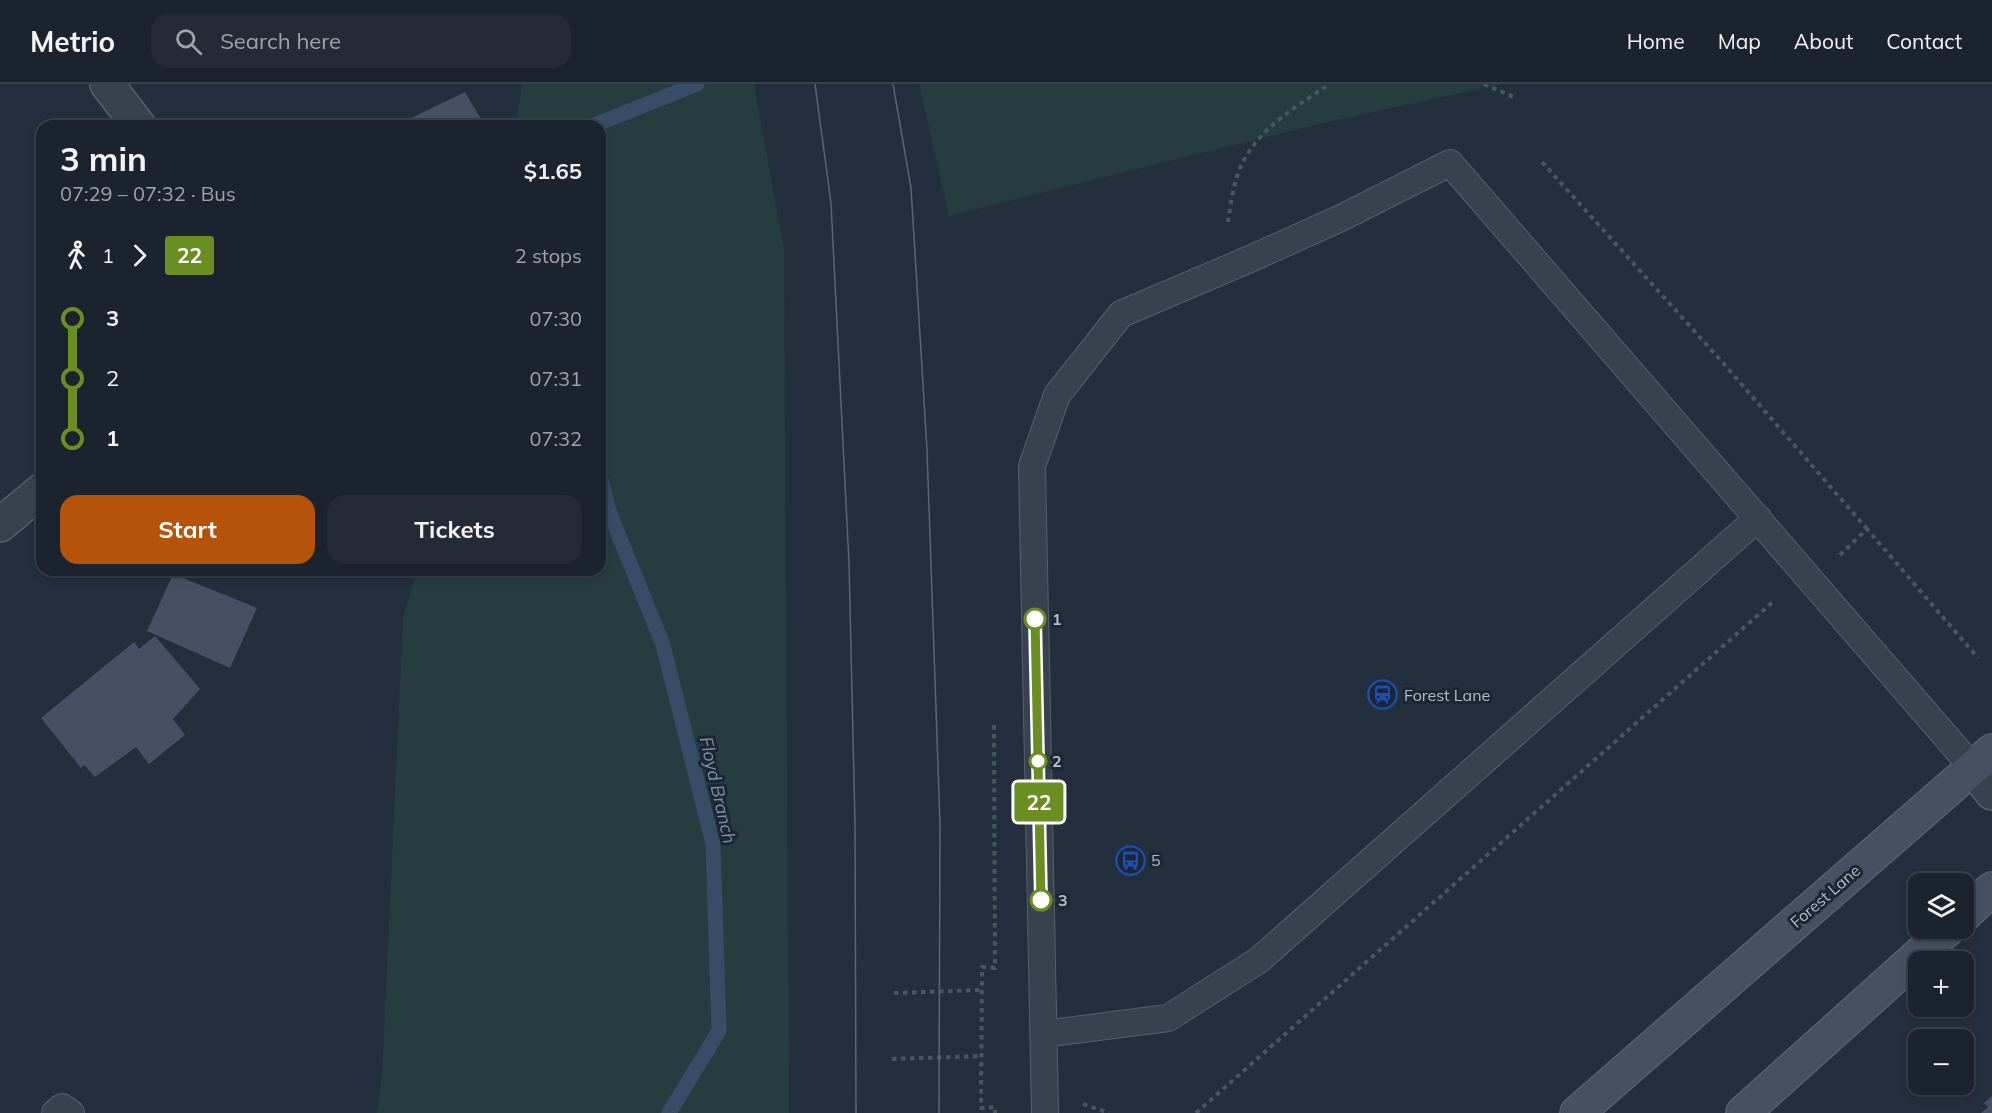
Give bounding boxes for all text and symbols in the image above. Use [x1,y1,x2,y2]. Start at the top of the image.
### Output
search box [151,14,571,68]
text: Metrio [30,24,115,59]
icon: search [172,25,205,58]
text: Search here [220,27,341,55]
text: Home [1627,28,1685,54]
text: Map [1718,28,1761,54]
text: About [1794,28,1853,54]
text: Contact [1886,28,1962,54]
text: 3 min [60,138,147,179]
text: $1.65 [524,157,582,185]
text: 07:29 – 07:32 · Bus [60,181,236,206]
icon: walk [60,239,93,272]
icon: forward [123,239,156,272]
text: 22 [177,242,202,268]
text: 1 [102,243,114,268]
text: 2 stops [515,243,582,268]
text: 3 [106,304,119,332]
text: 07:30 [529,306,582,331]
text: 2 [106,364,119,392]
text: 07:31 [529,366,582,391]
text: 1 [106,424,119,452]
text: 07:32 [529,426,582,451]
button: Start [60,495,315,564]
button: Tickets [327,495,582,564]
marker: 1 [1024,608,1046,630]
place label: 1 [1052,609,1062,629]
station icon: Forest Lane [1367,679,1399,711]
place label: Forest Lane [1404,685,1490,705]
water label: Floyd Branch [695,734,741,846]
place label: 2 [1052,751,1062,771]
marker: 2 [1029,752,1047,770]
line badge: 22 [1012,782,1066,822]
text: 22 [1026,789,1052,815]
bus stop icon: 5 [1114,844,1146,876]
place label: 5 [1151,850,1161,870]
street label: Forest Lane [1786,860,1864,932]
map controls [1908,873,1974,1095]
button: layers [1908,873,1974,939]
marker: 3 [1030,889,1052,911]
place label: 3 [1058,890,1068,910]
button: + [1908,951,1974,1017]
button: − [1908,1029,1974,1095]

